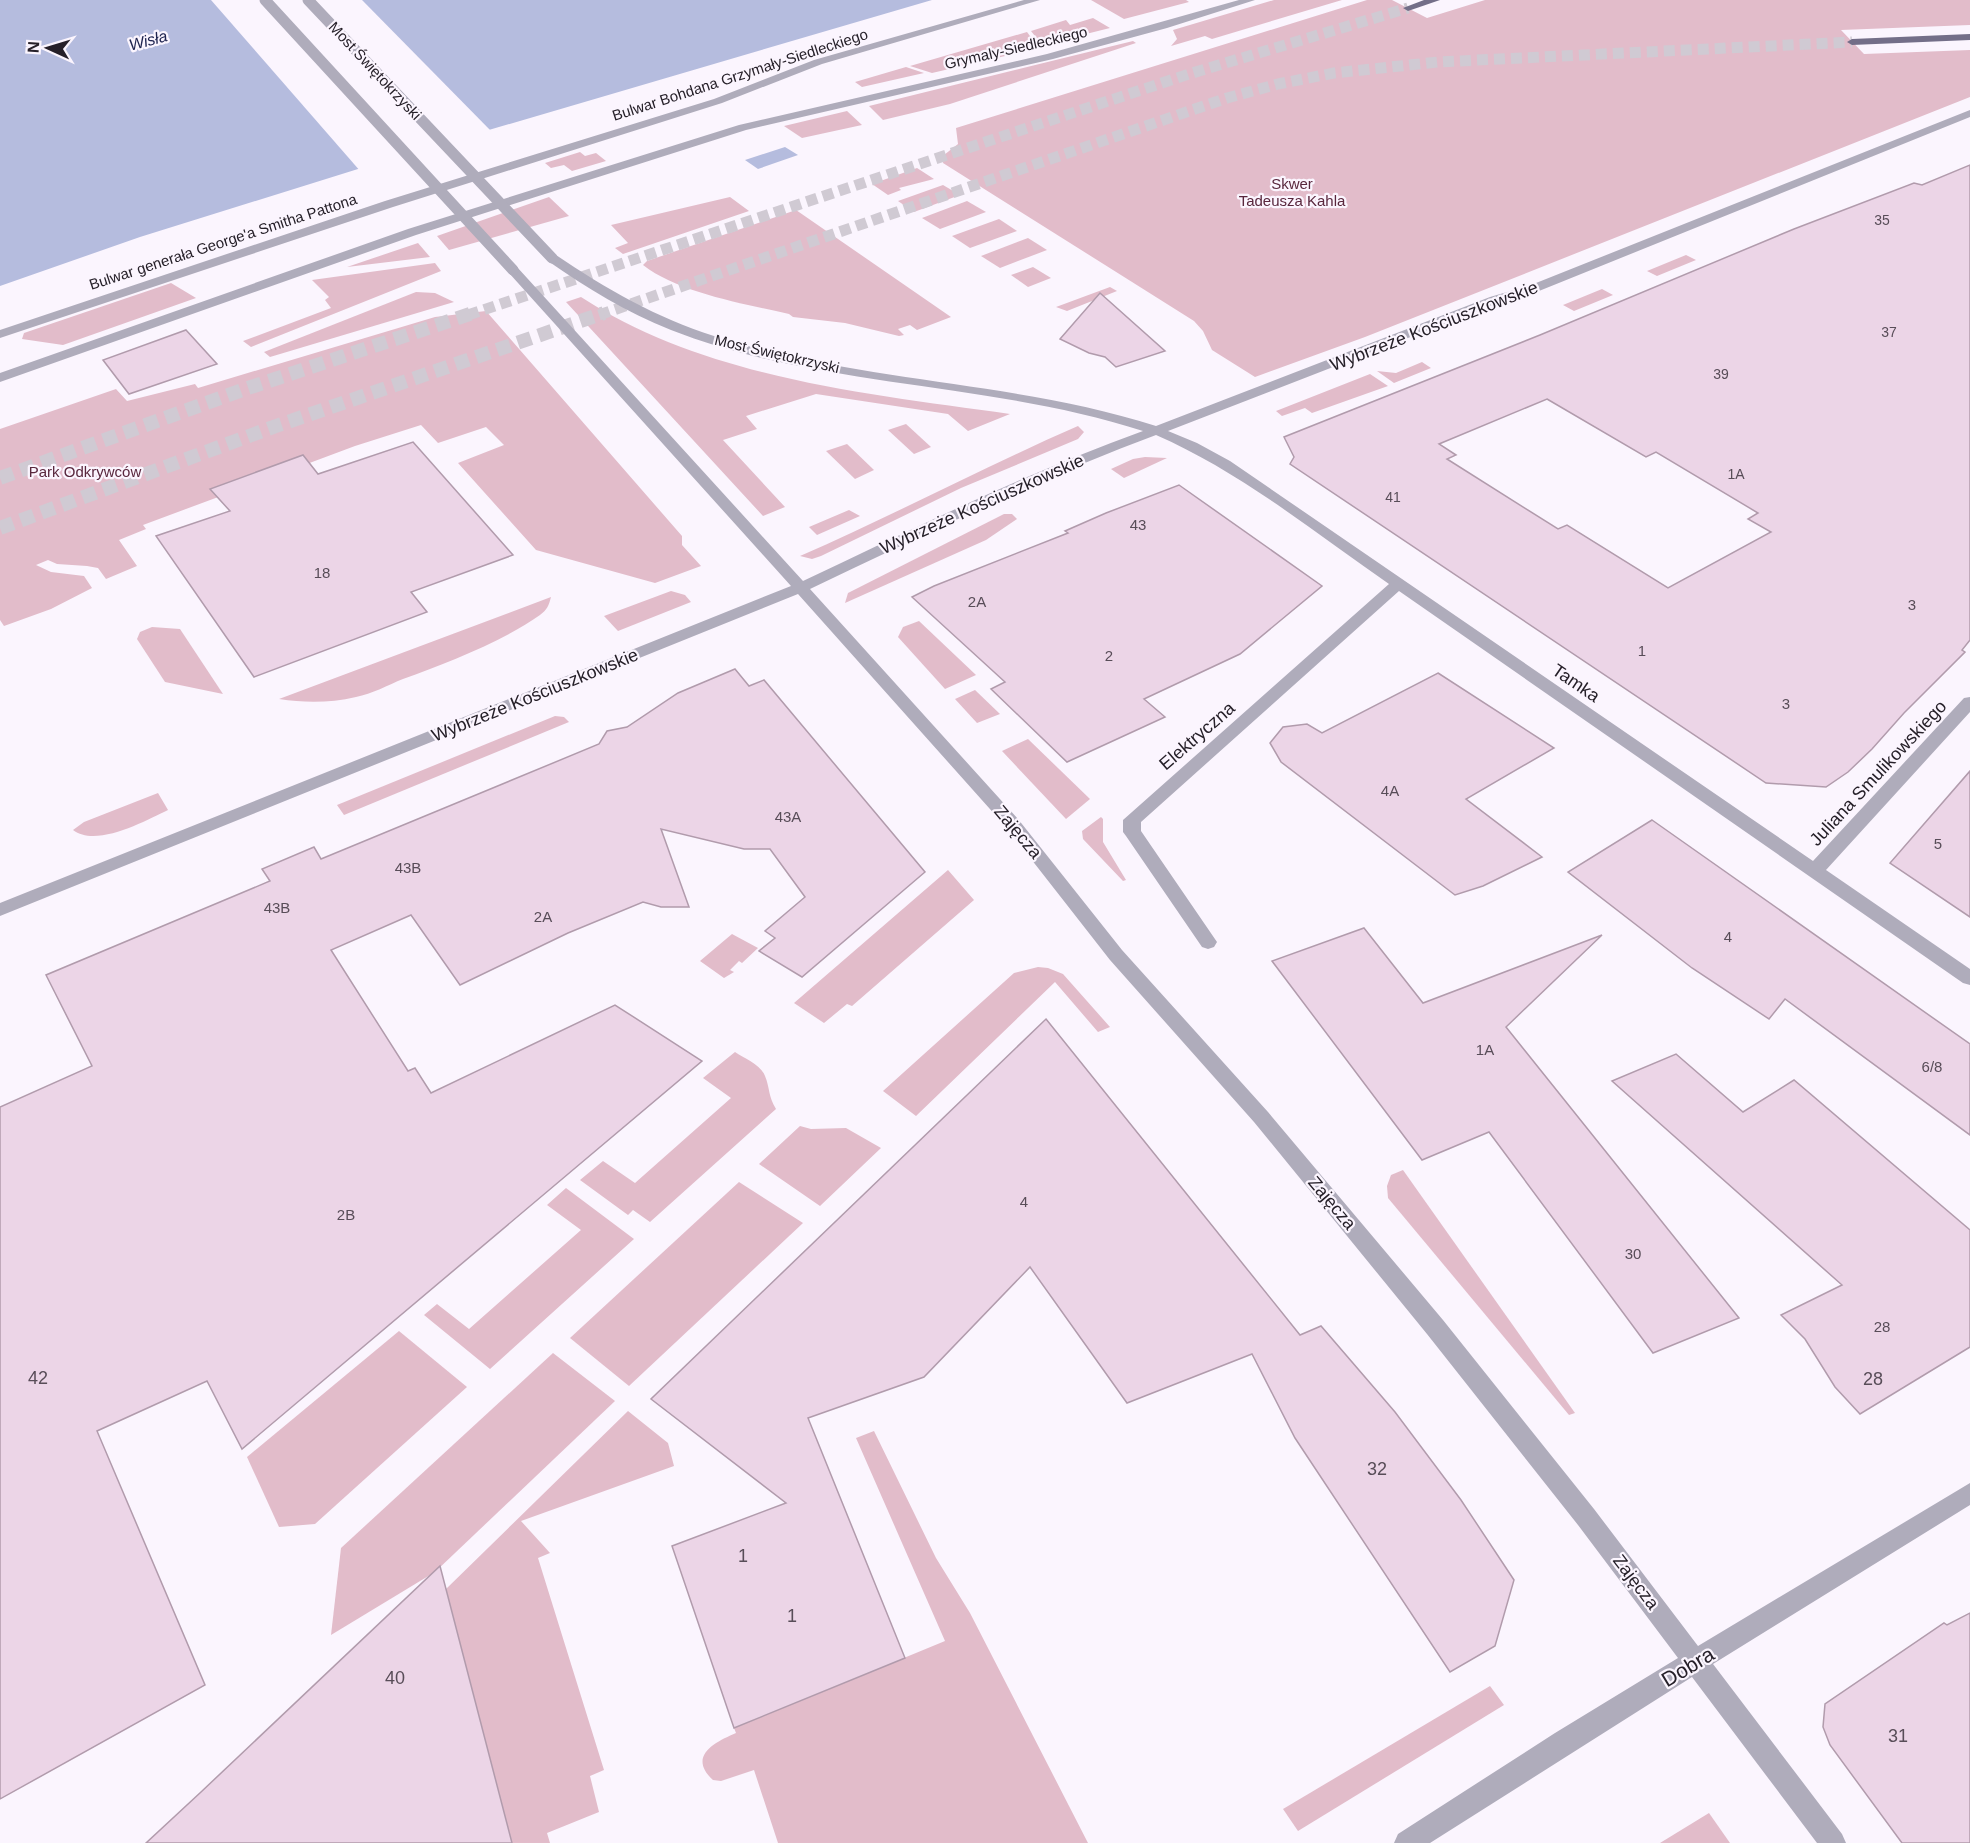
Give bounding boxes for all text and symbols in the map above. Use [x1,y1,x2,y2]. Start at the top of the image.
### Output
north arrow [18,18,78,78]
street label: Most Świętokrzyski [326,18,425,123]
street label: Grymaly-Siedleckiego [943,23,1089,72]
street label: Bulwar Bohdana Grzymały-Siedleckiego [610,25,870,124]
water label: Wisła [127,27,169,54]
text: N [25,41,42,53]
park label: Skwer Tadeusza Kahla [1239,175,1346,209]
street label: Bulwar generała George'a Smitha Pattona [87,190,359,293]
house number: 35 [1874,212,1890,228]
street label: Wybrzeże Kościuszkowskie [1327,277,1541,375]
house number: 37 [1881,324,1897,340]
street label: Most Świętokrzyski [713,331,841,376]
house number: 39 [1713,366,1729,382]
street label: Wybrzeże Kościuszkowskie [877,450,1087,558]
park label: Park Odkrywców [29,463,141,480]
house number: 1A [1727,466,1745,482]
house number: 41 [1385,489,1401,505]
house number: 43 [1130,516,1146,533]
house number: 18 [314,564,330,581]
house number: 2A [968,593,986,610]
house number: 3 [1908,596,1916,613]
house number: 1 [1638,642,1646,659]
street label: Wybrzeże Kościuszkowskie [429,644,641,746]
house number: 2 [1105,647,1113,664]
street label: Tamka [1548,660,1604,707]
house number: 3 [1782,695,1790,712]
street label: Juliana Smulikowskiego [1806,696,1950,850]
street label: Elektryczna [1155,697,1239,774]
house number: 4A [1381,782,1399,799]
street label: Zajęcza [990,801,1047,863]
house number: 43A [775,808,801,825]
house number: 5 [1934,835,1942,852]
house number: 43B [395,859,421,876]
house number: 43B [264,899,290,916]
house number: 2A [534,908,552,925]
house number: 4 [1724,928,1732,945]
house number: 1A [1476,1041,1494,1058]
house number: 6/8 [1922,1058,1942,1075]
street label: Zajęcza [1304,1172,1361,1234]
house number: 4 [1020,1193,1028,1210]
house number: 2B [337,1206,355,1223]
house number: 30 [1625,1245,1641,1262]
house number: 28 [1874,1318,1890,1335]
house number: 42 [28,1368,48,1388]
house number: 28 [1863,1369,1883,1389]
house number: 32 [1367,1459,1387,1479]
house number: 1 [738,1546,748,1566]
street label: Zajęcza [1609,1551,1664,1614]
house number: 1 [787,1606,797,1626]
street label: Dobra [1657,1642,1718,1691]
house number: 40 [385,1668,405,1688]
house number: 31 [1888,1726,1908,1746]

